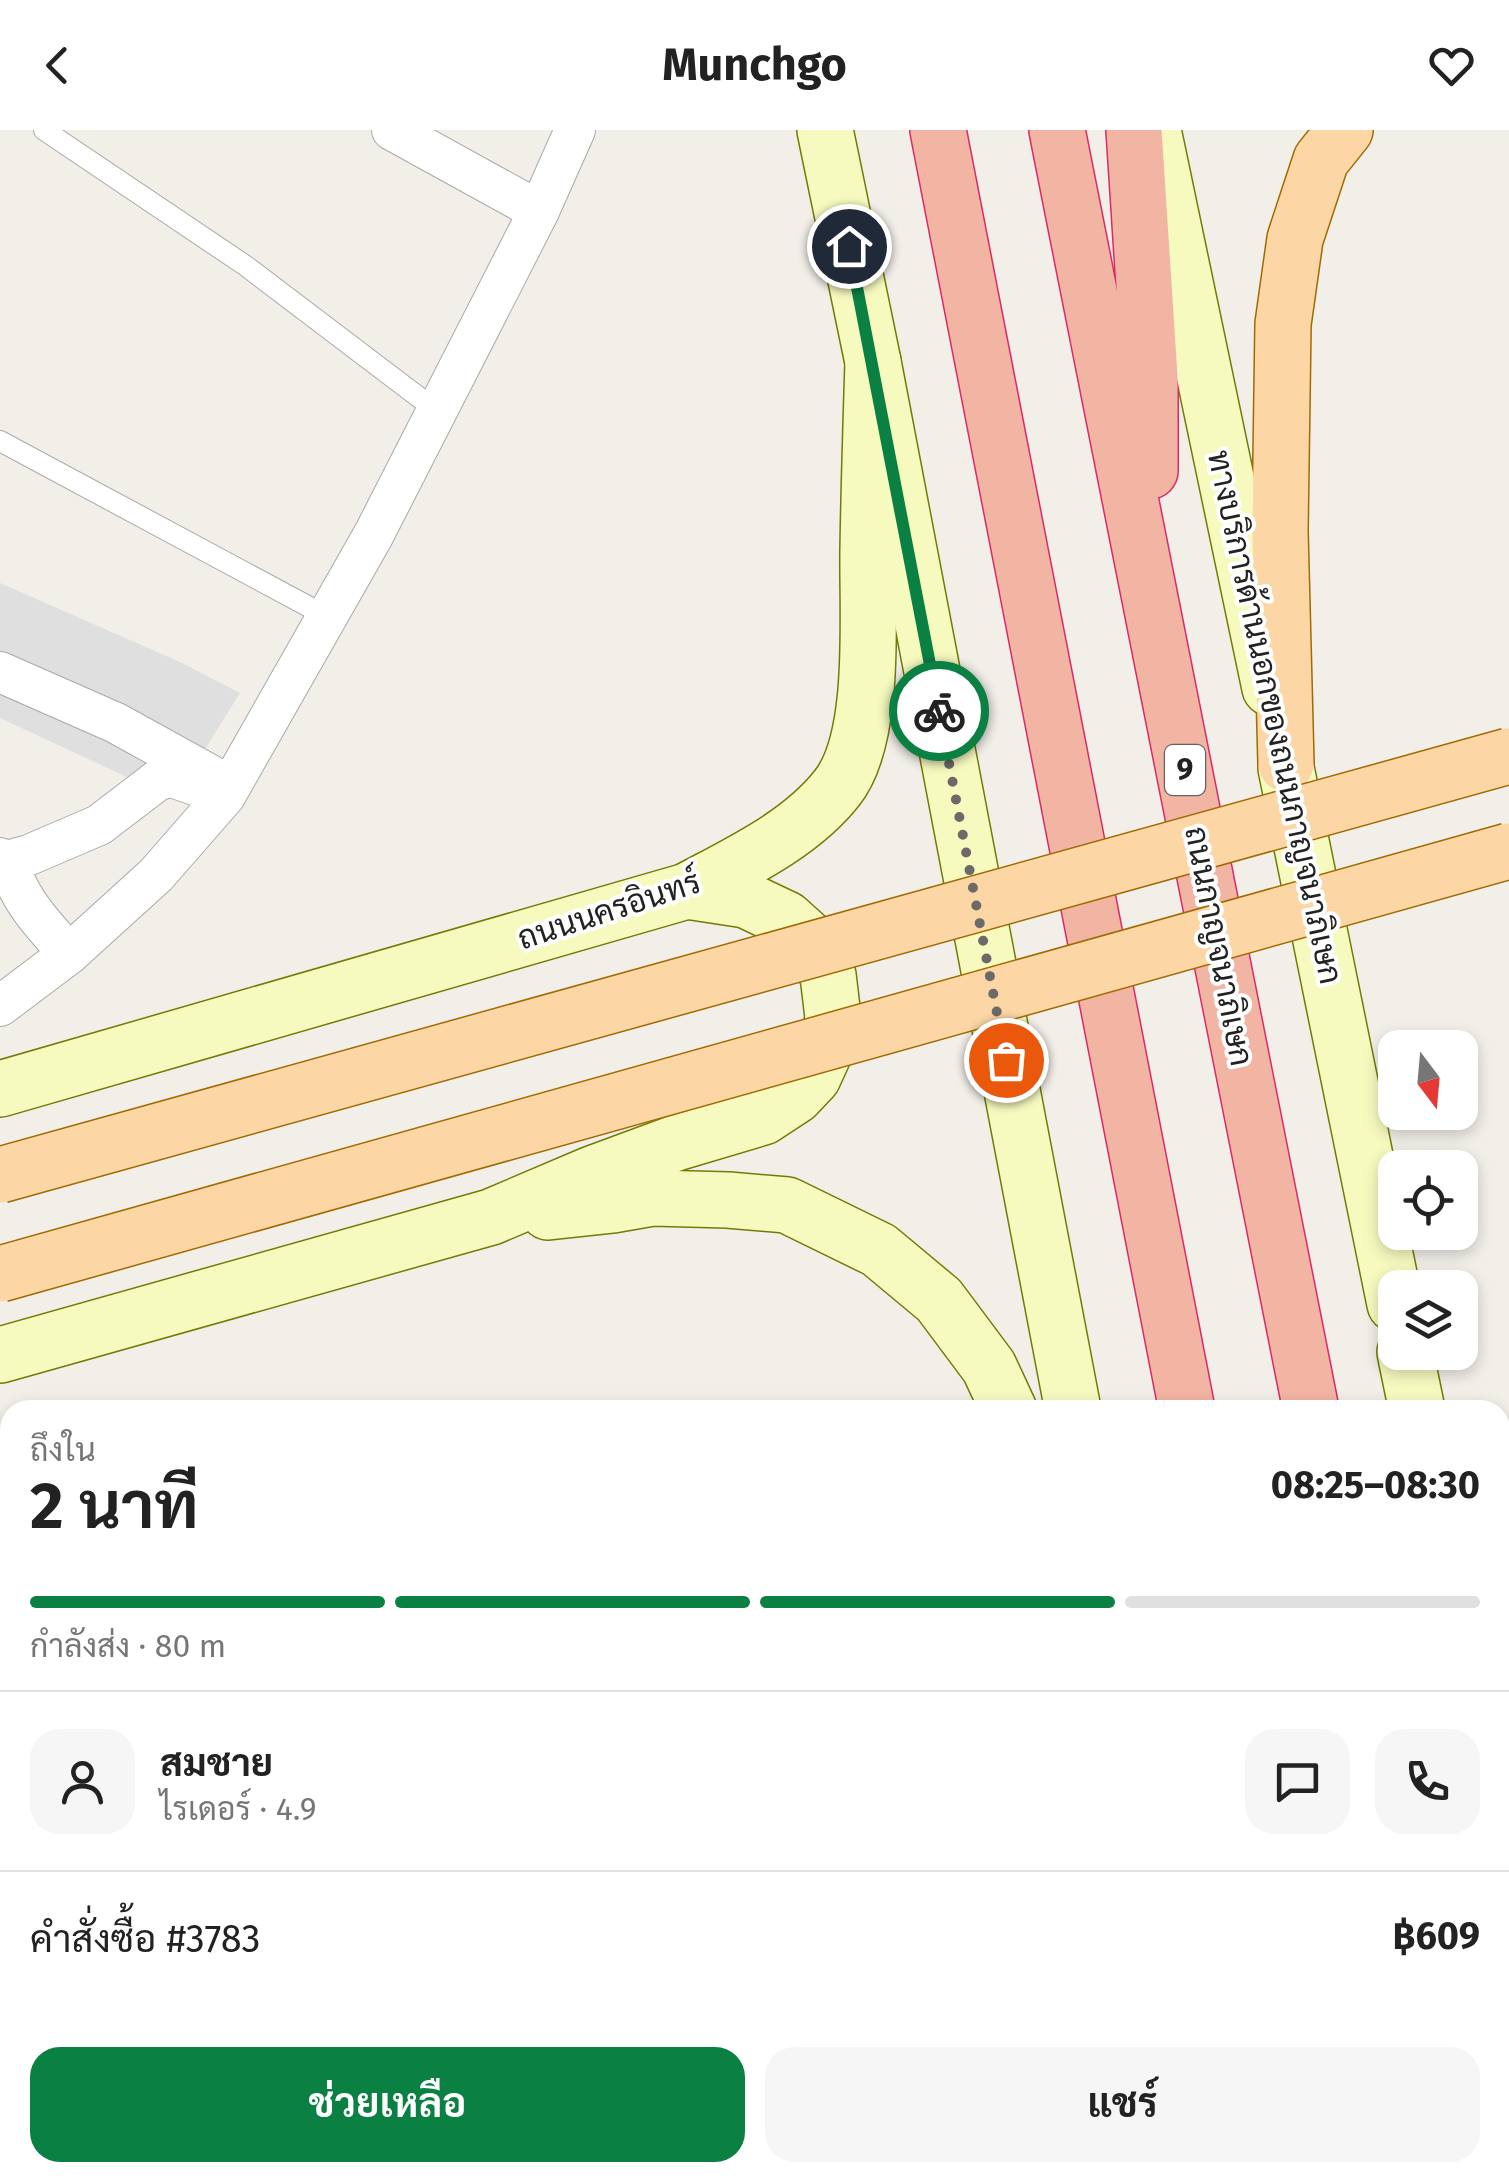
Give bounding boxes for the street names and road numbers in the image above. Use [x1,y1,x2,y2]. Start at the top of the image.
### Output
street label: ทางบริการด้านนอกของถนนกาญจนาภิเษก [1200,447,1350,987]
road number: 9 [1165,745,1205,795]
street label: ถนนกาญจนาภิเษก [1177,823,1261,1069]
street label: ถนนนครอินทร์ [512,861,705,957]

